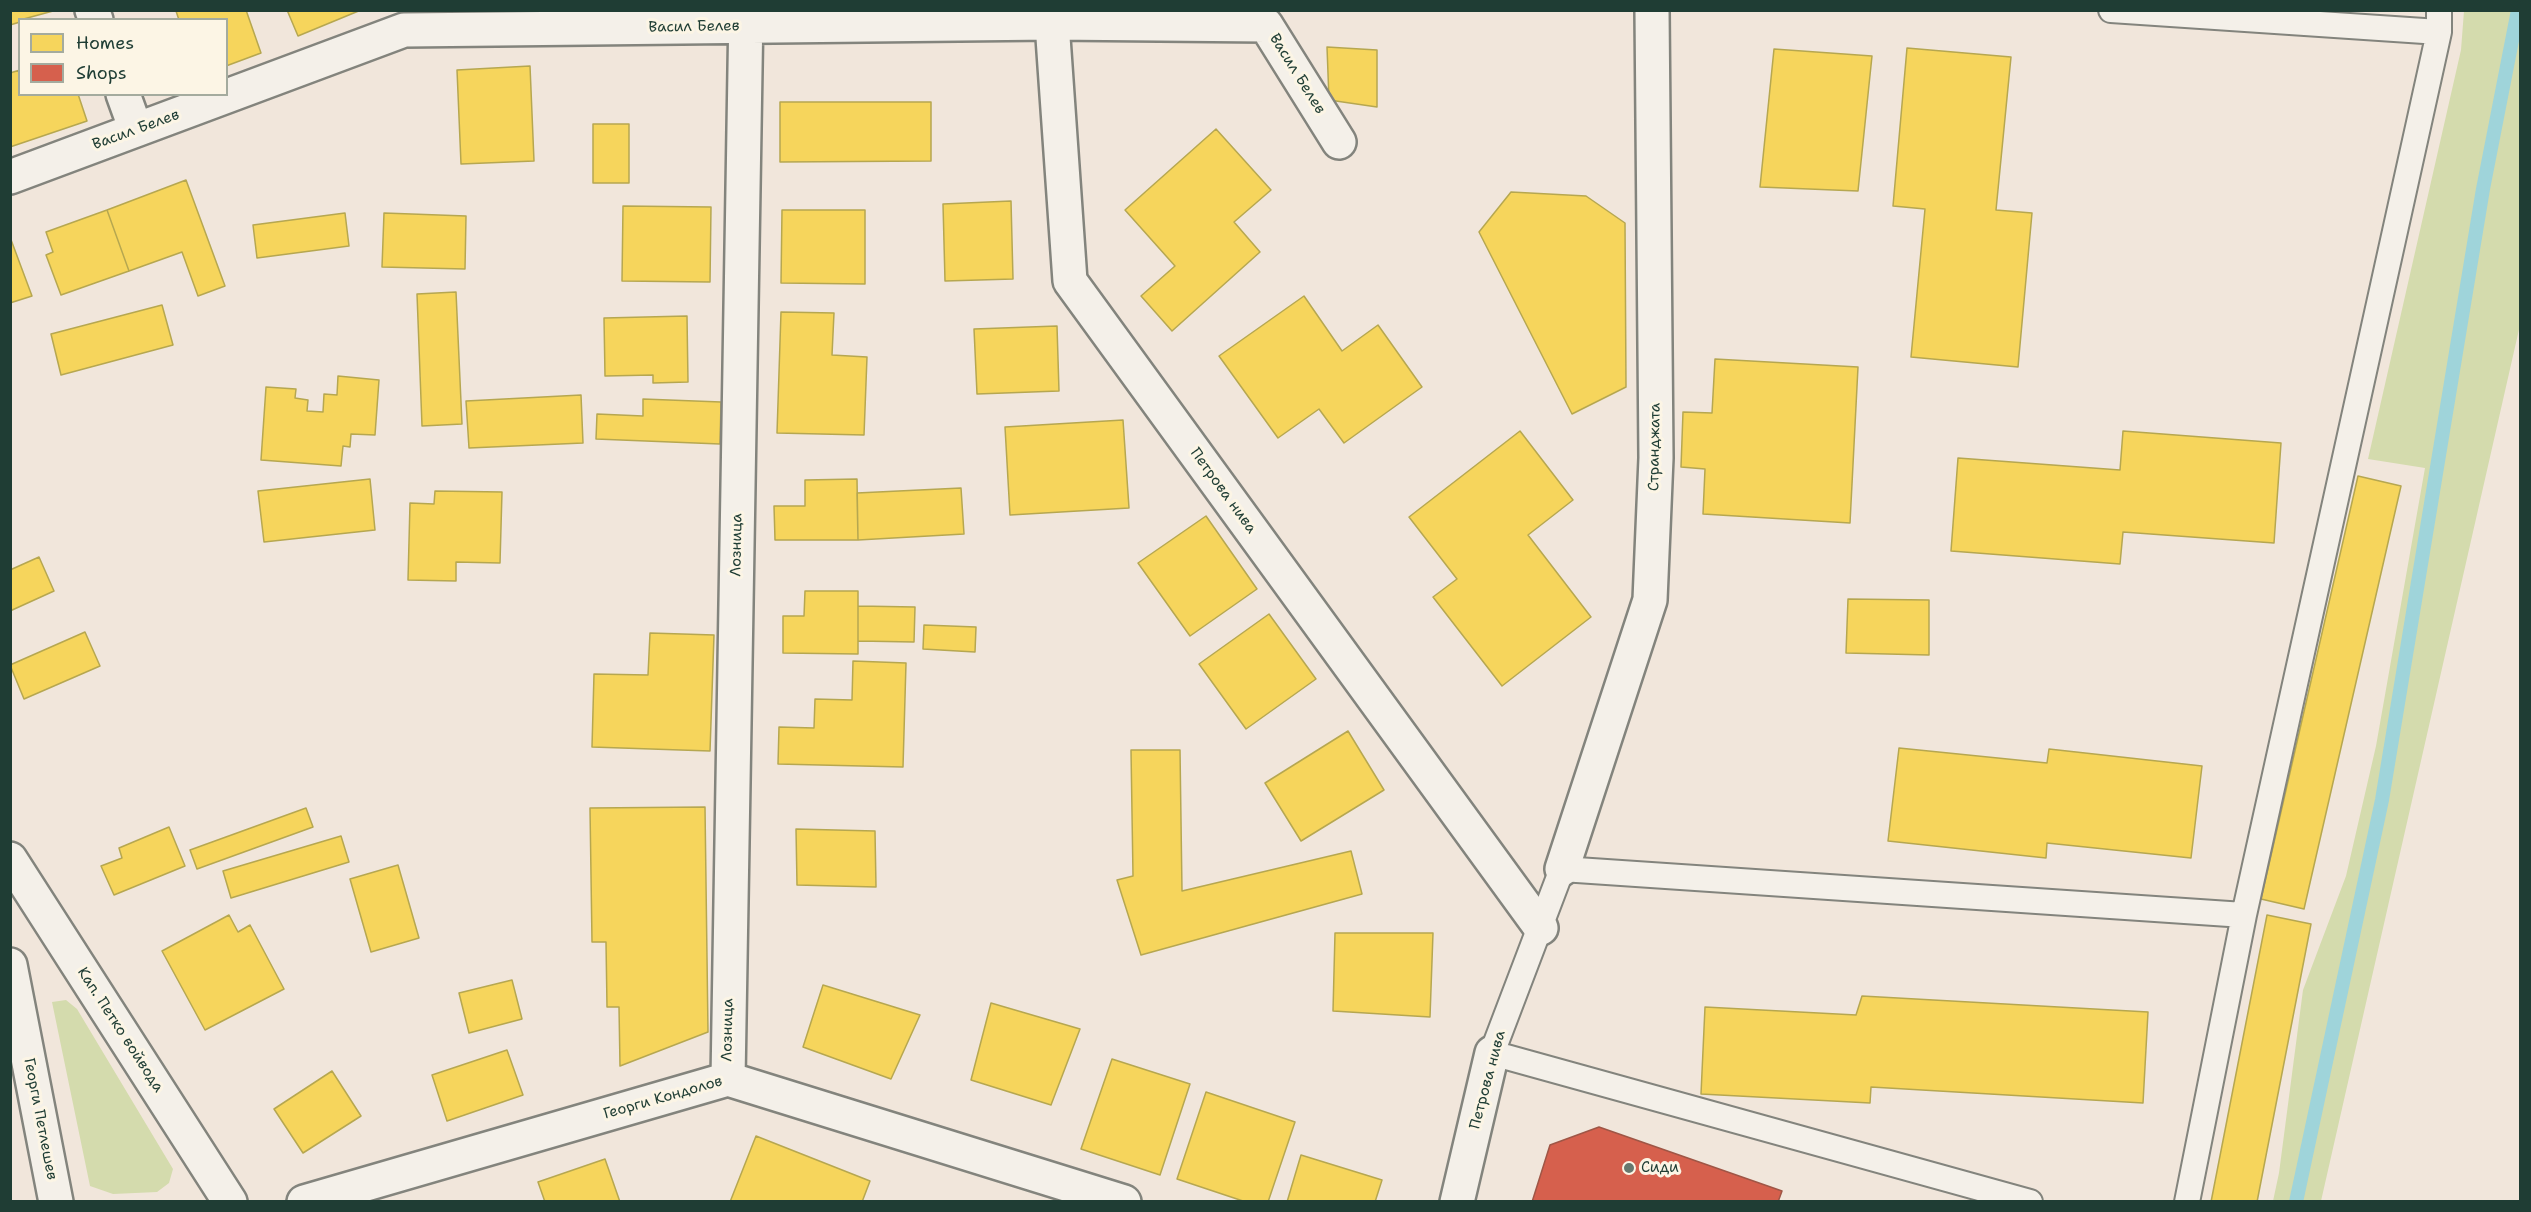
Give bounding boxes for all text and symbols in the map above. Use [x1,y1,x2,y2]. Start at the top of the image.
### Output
street label: Васил Белев [648,17,740,37]
legend [18,18,228,96]
text: Homes [76,31,134,55]
street label: Васил Белев [1265,31,1329,117]
text: Shops [76,61,127,85]
street label: Васил Белев [90,106,182,154]
street label: Странджата [1645,403,1665,491]
street label: Петрова нива [1186,445,1260,537]
street label: Лозница [727,513,747,577]
street label: Кап. Петко войвода [73,964,167,1096]
street label: Лозница [718,998,738,1062]
street label: Петрова нива [1466,1029,1510,1131]
street label: Георги Петлешев [19,1056,61,1182]
street label: Георги Кондолов [601,1072,725,1124]
place label: Сиди [1641,1159,1679,1177]
marker: Сиди [1622,1161,1636,1175]

